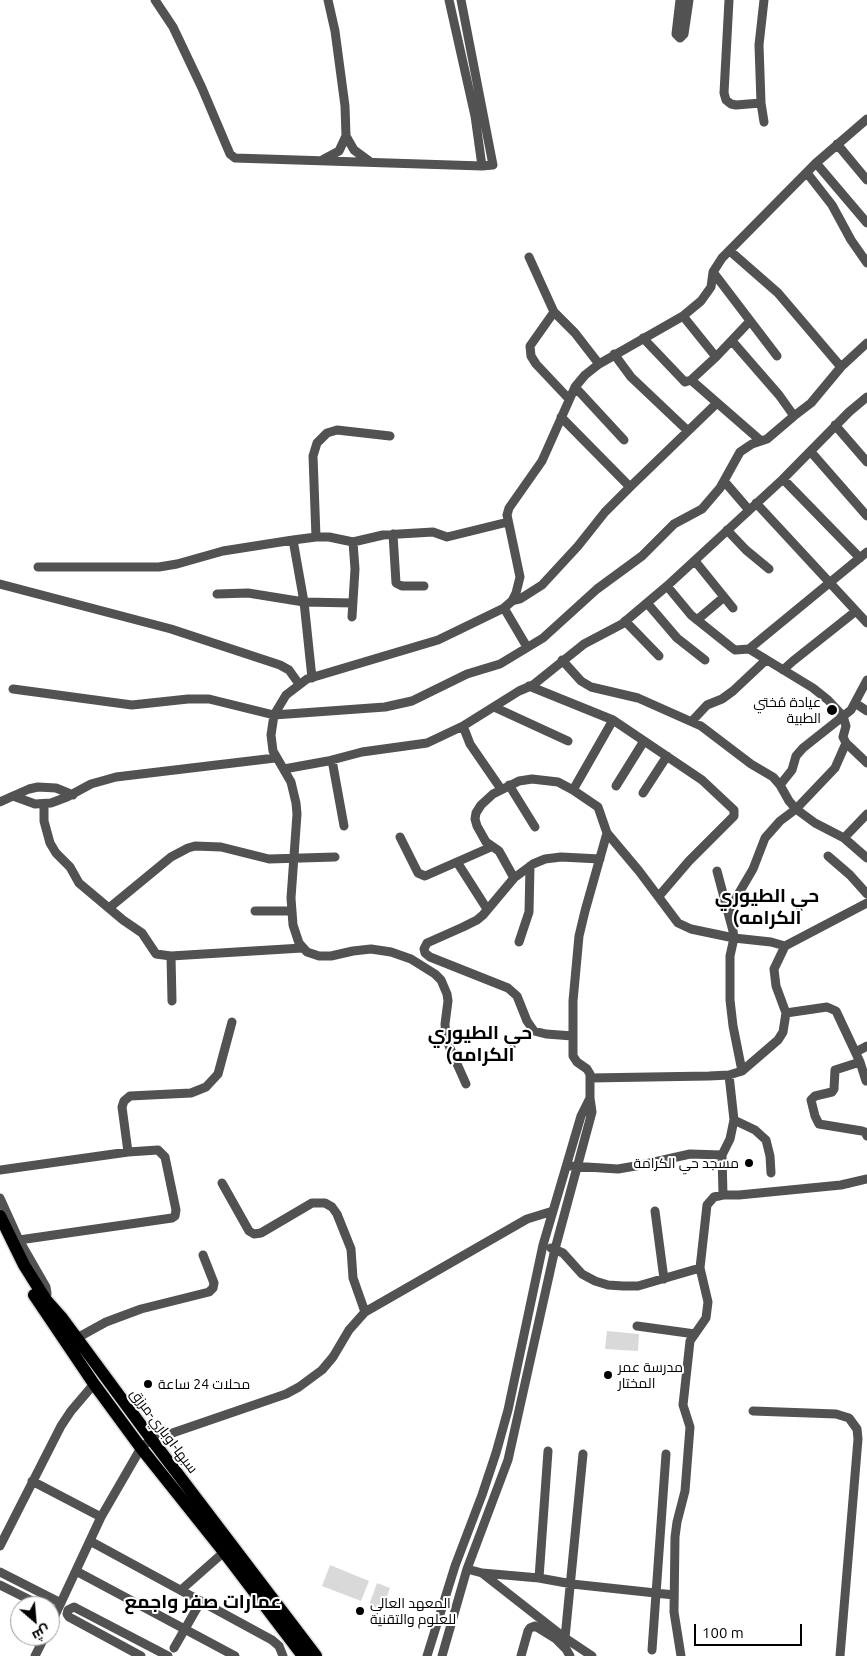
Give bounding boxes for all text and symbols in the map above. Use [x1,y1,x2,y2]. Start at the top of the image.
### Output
place label: عيادة مُختي الطبية [753,694,821,726]
marker: عيادة مُختي الطبية [825,703,839,717]
district label: حي الطيوري (الكرامه [715,885,819,929]
district label: حي الطيوري (الكرامه [428,1022,532,1066]
place label: مسجد حي الكرامة [634,1155,739,1171]
marker: مسجد حي الكرامة [743,1157,755,1169]
place label: مدرسة عمر المختار [618,1359,683,1391]
marker: مدرسة عمر المختار [602,1369,614,1381]
place label: محلات 24 ساعة [158,1376,250,1392]
marker: محلات 24 ساعة [142,1378,154,1390]
street label: سبها-اوباري-مرزق [127,1385,201,1477]
district label: عمارات صفر واجمع [124,1591,282,1613]
place label: المعهد العالي للعلوم والتقنية [370,1595,456,1628]
north arrow [10,1596,60,1646]
marker: المعهد العالي للعلوم والتقنية [354,1605,366,1617]
scale bar [697,1614,804,1646]
text: ش [30,1622,53,1645]
text: 100 m [702,1624,744,1641]

